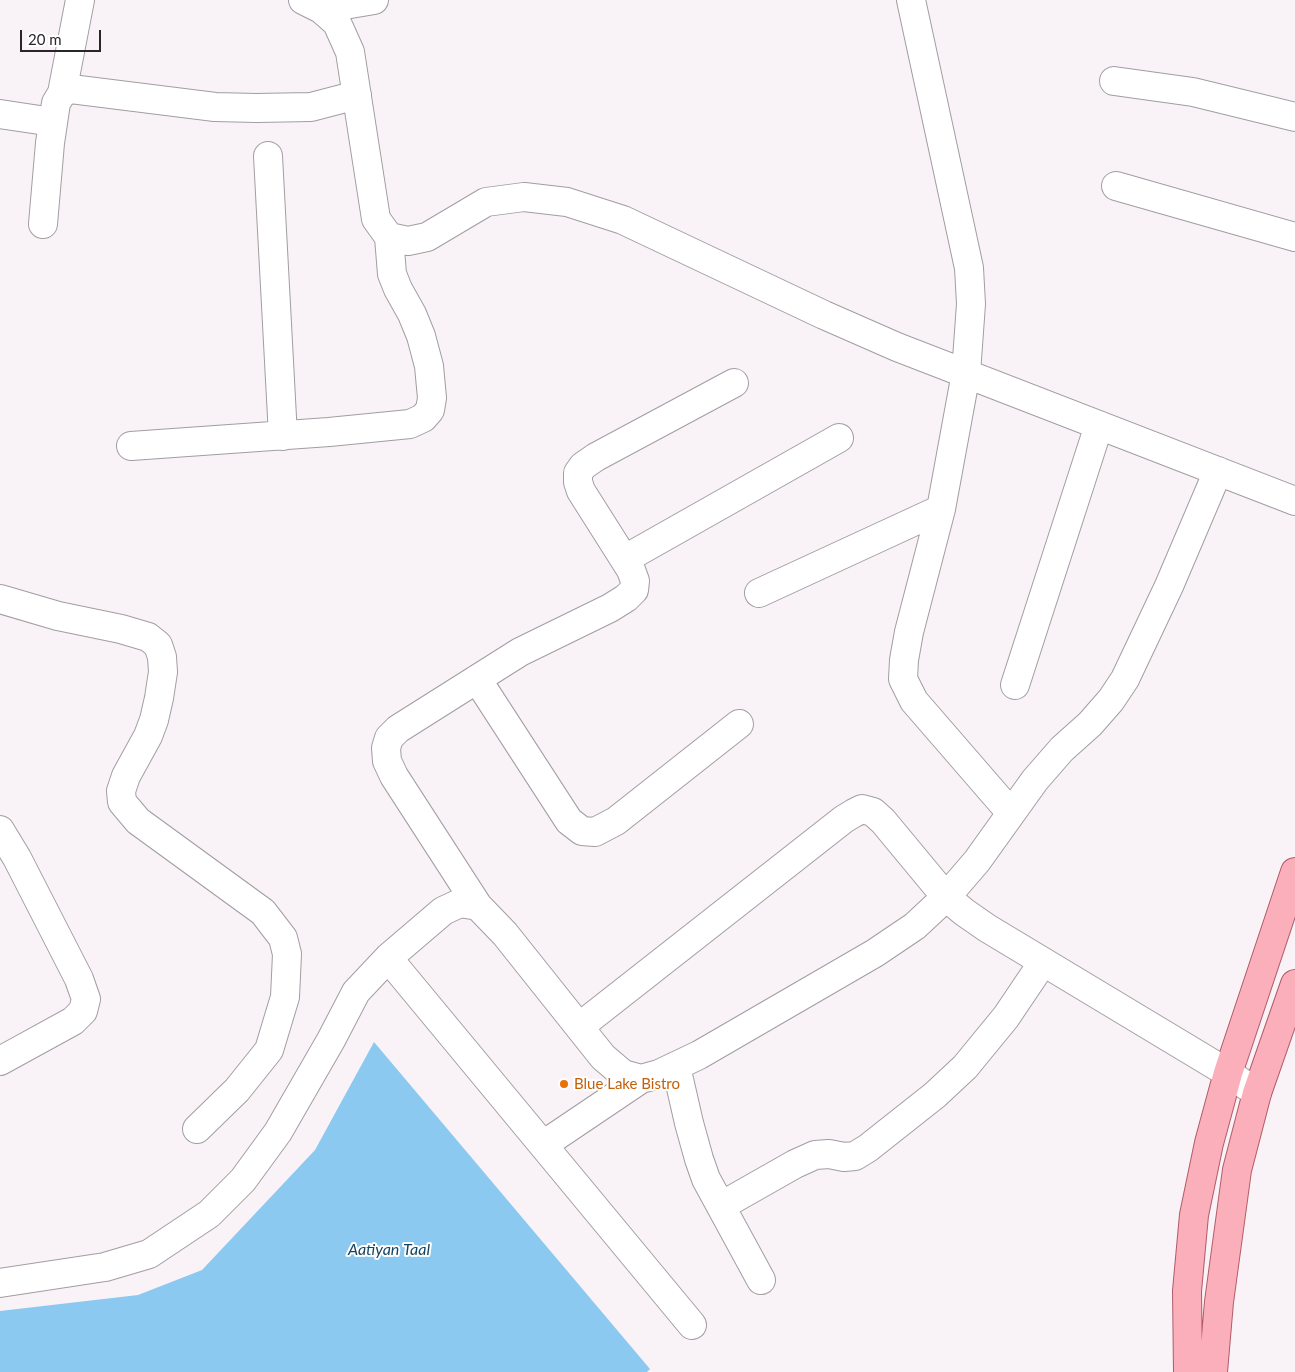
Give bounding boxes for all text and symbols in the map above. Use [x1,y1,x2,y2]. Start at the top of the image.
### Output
scale bar [22,20,104,52]
text: 20 m [28,30,62,48]
place label: Blue Lake Bistro [574,1075,680,1093]
marker: Blue Lake Bistro [558,1078,570,1090]
water label: Aatiyan Taal [348,1240,430,1260]

